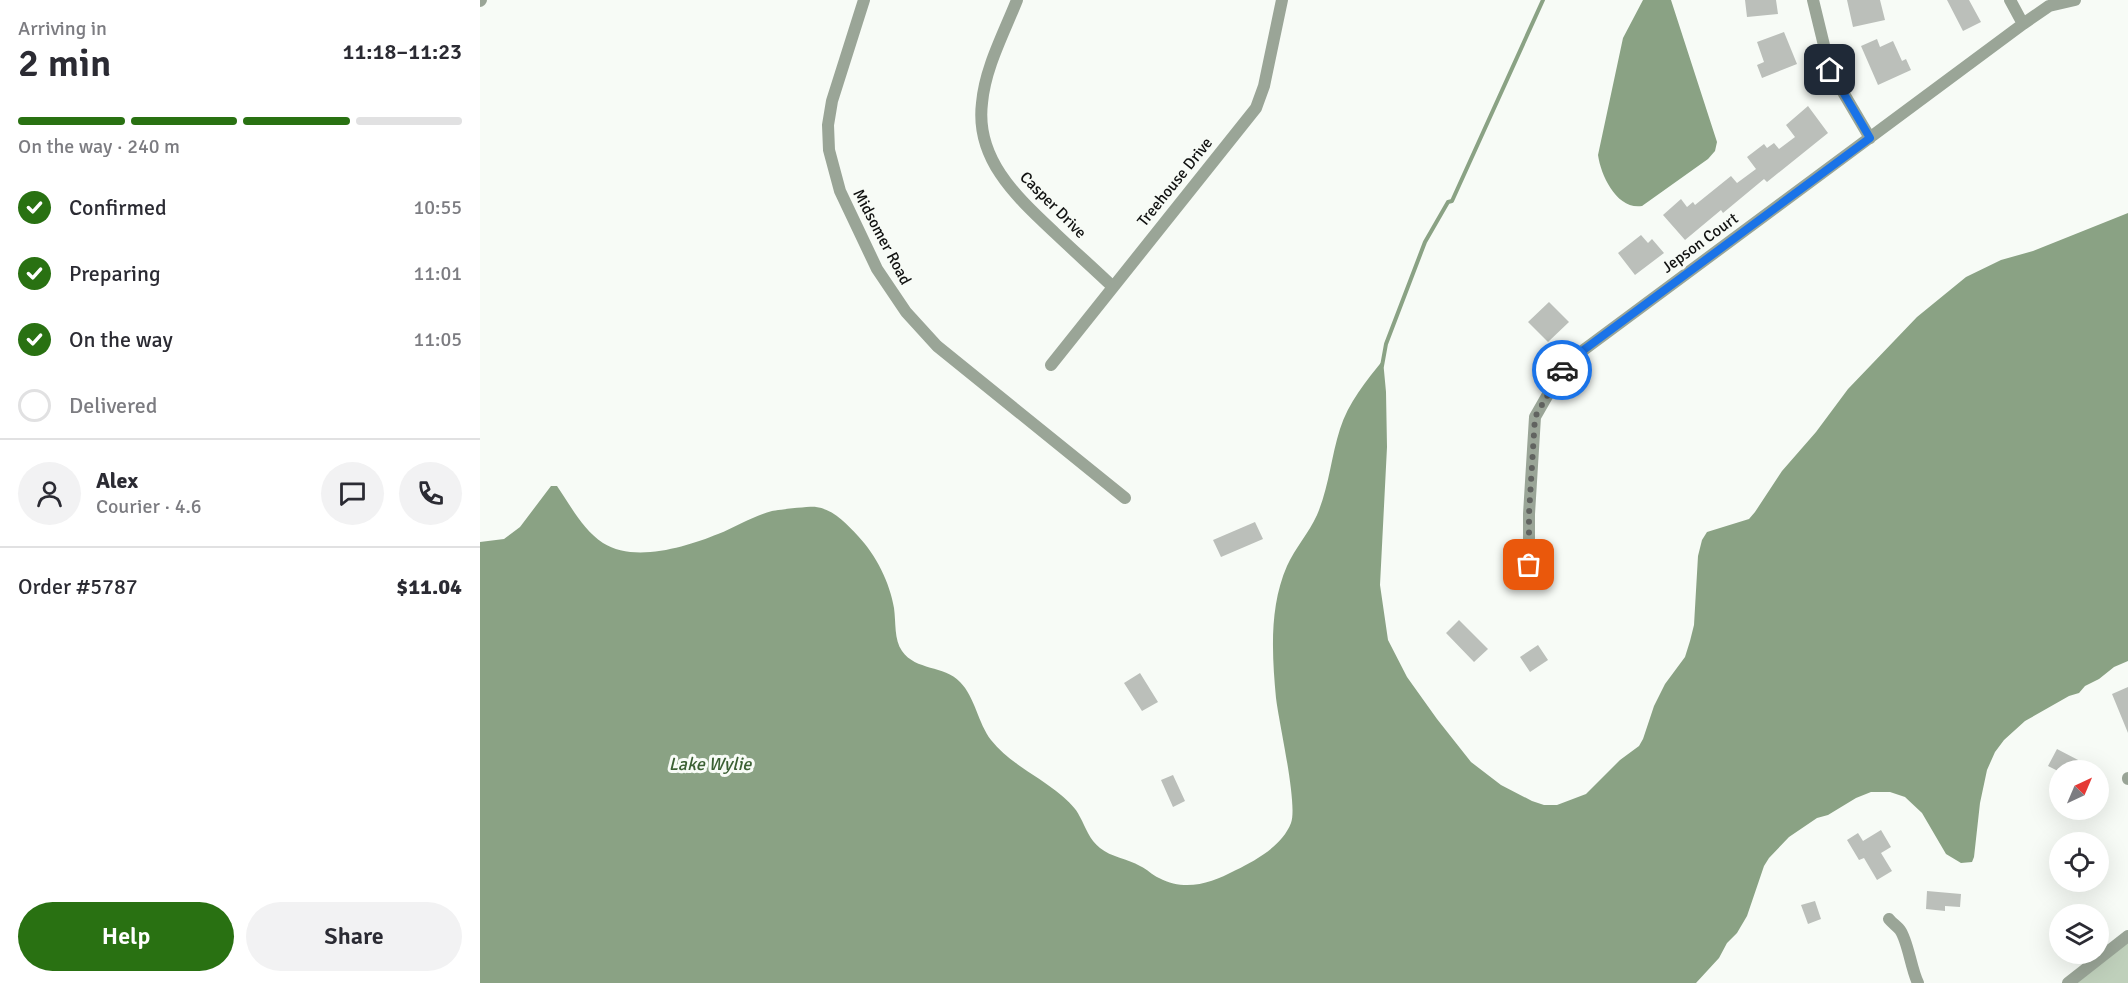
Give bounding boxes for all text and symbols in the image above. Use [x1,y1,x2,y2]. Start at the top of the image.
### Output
text: Arriving in [18,16,107,41]
text: 11:18–11:23 [343,38,462,65]
text: 2 min [18,39,111,87]
pin [1804,44,1855,95]
icon: home [1813,53,1846,86]
street label: Treehouse Drive [1133,133,1217,231]
text: On the way · 240 m [18,134,180,159]
street label: Casper Drive [1015,167,1091,243]
street label: Midsomer Road [848,186,916,288]
icon: check [18,191,51,224]
text: Confirmed [69,194,167,221]
text: 10:55 [413,195,462,220]
street label: Jepson Court [1658,208,1742,277]
icon: check [18,257,51,290]
text: Preparing [69,260,161,287]
text: 11:01 [413,261,462,286]
icon: check [18,323,51,356]
text: On the way [69,326,173,353]
text: 11:05 [413,327,462,352]
courier [1532,340,1592,400]
icon: car [1546,354,1579,387]
text: Delivered [69,392,157,419]
button: person [18,462,81,525]
button: chat [321,462,384,525]
button: phone [399,462,462,525]
text: Alex [96,467,138,494]
text: Courier · 4.6 [96,494,202,519]
pin [1503,539,1554,590]
icon: bag [1512,548,1545,581]
text: Order #5787 [18,573,138,600]
text: $11.04 [396,573,462,600]
water label: Lake Wylie [669,753,752,775]
north arrow [2049,760,2109,820]
map controls [2049,760,2109,964]
button: locate [2049,832,2109,892]
button: Help [18,902,234,971]
button: Share [246,902,462,971]
button: layers [2049,904,2109,964]

